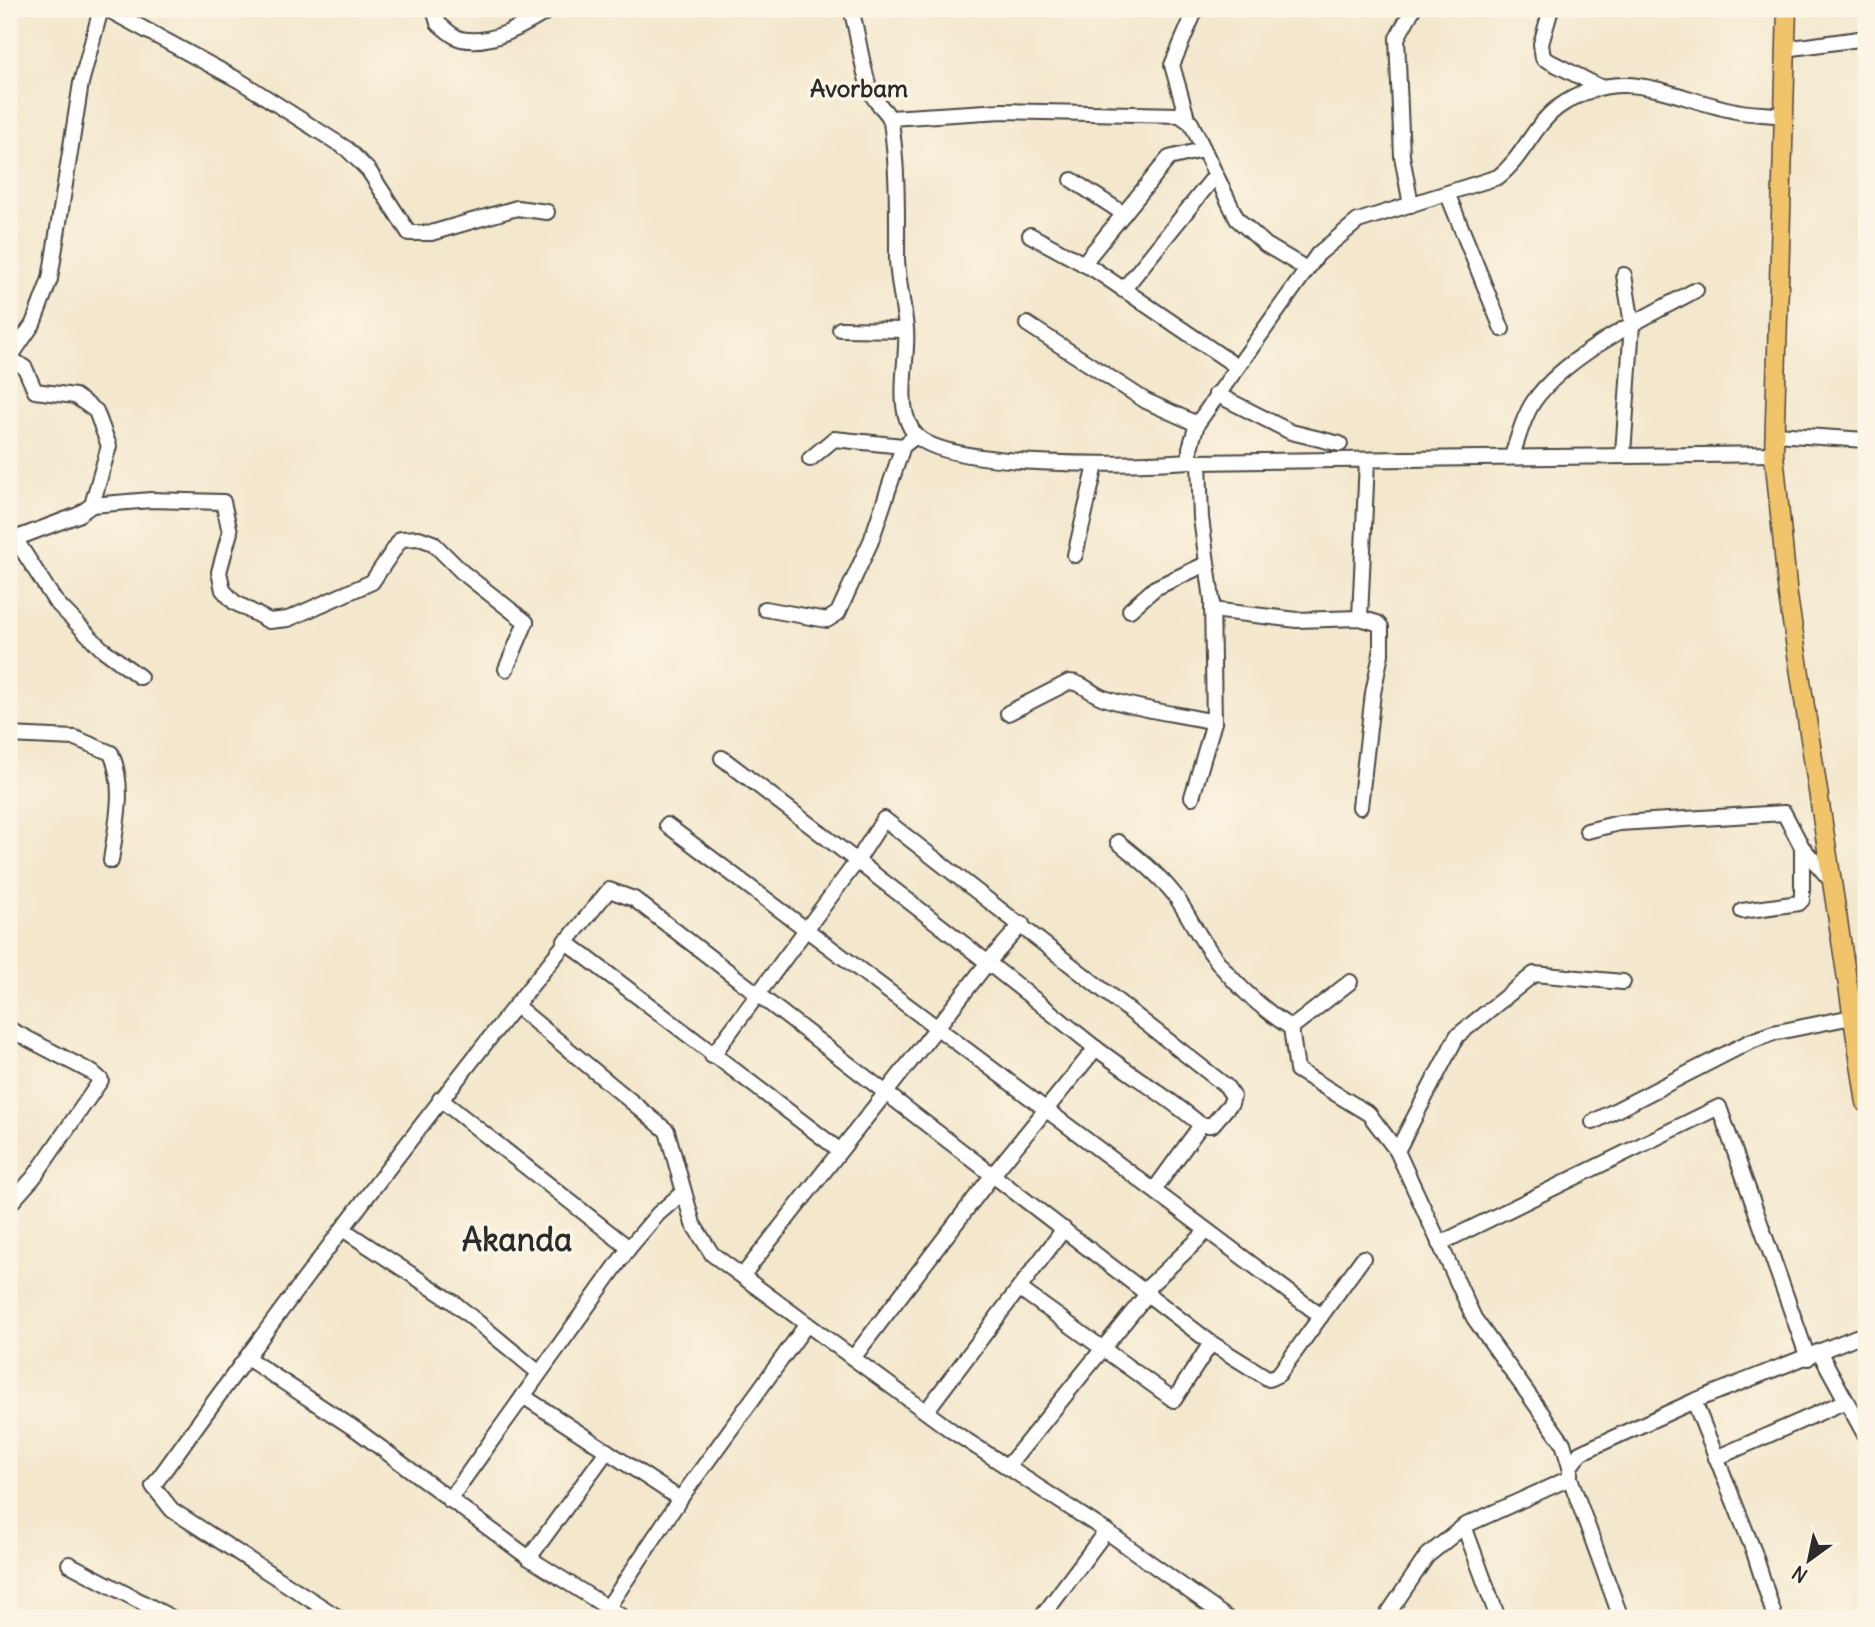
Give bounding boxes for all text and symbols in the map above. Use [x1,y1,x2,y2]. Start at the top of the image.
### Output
district label: Avorbam [810,73,908,103]
district label: Akanda [462,1219,572,1260]
north arrow [1773,1526,1843,1596]
text: N [1788,1561,1812,1588]

